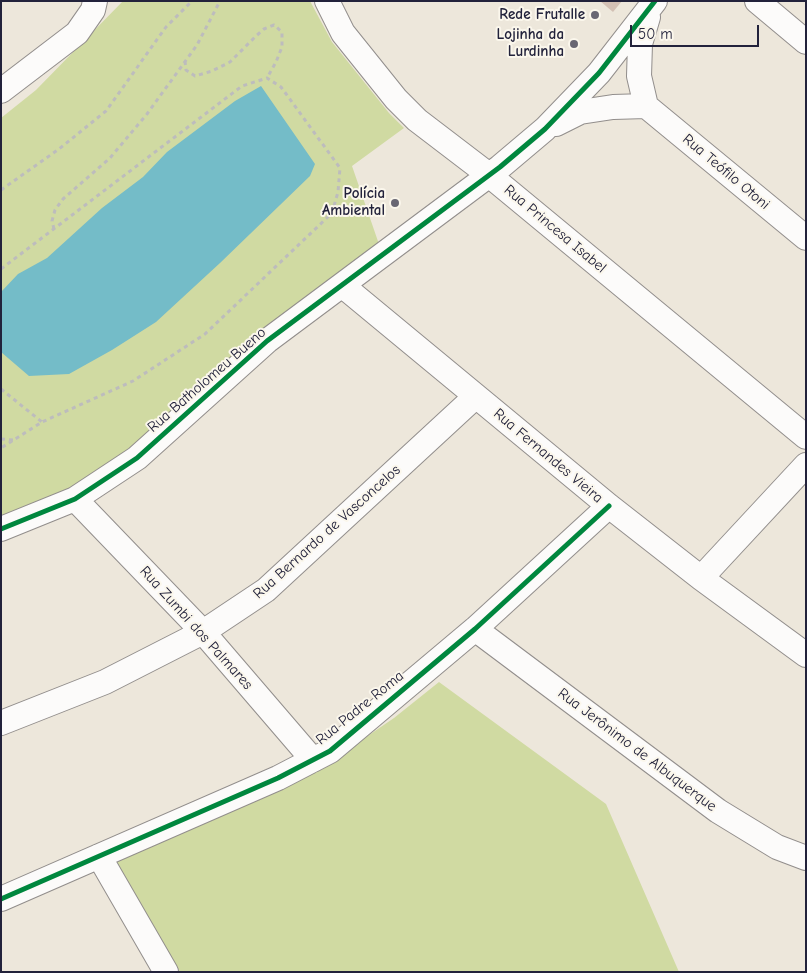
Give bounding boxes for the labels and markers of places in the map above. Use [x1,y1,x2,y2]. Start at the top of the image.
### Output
place label: Rede Frutalle [499,6,585,24]
marker: Rede Frutalle [589,9,601,21]
place label: Lojinha da Lurdinha [497,26,564,61]
marker: Lojinha da Lurdinha [568,38,580,50]
place label: Polícia Ambiental [322,185,385,220]
marker: Polícia Ambiental [389,197,401,209]

